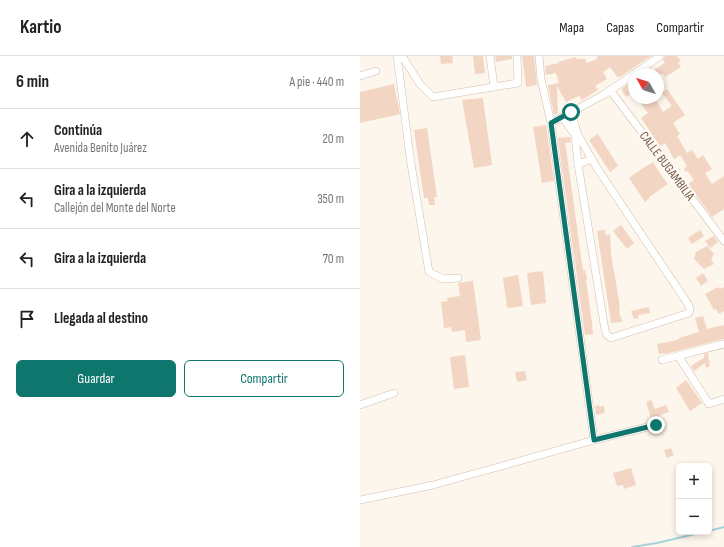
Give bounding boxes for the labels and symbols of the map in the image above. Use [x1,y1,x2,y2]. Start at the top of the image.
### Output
north arrow [628,68,664,104]
route start [562,103,580,121]
street label: CALLE BUGAMBILIA [636,128,698,204]
route end [647,416,665,434]

